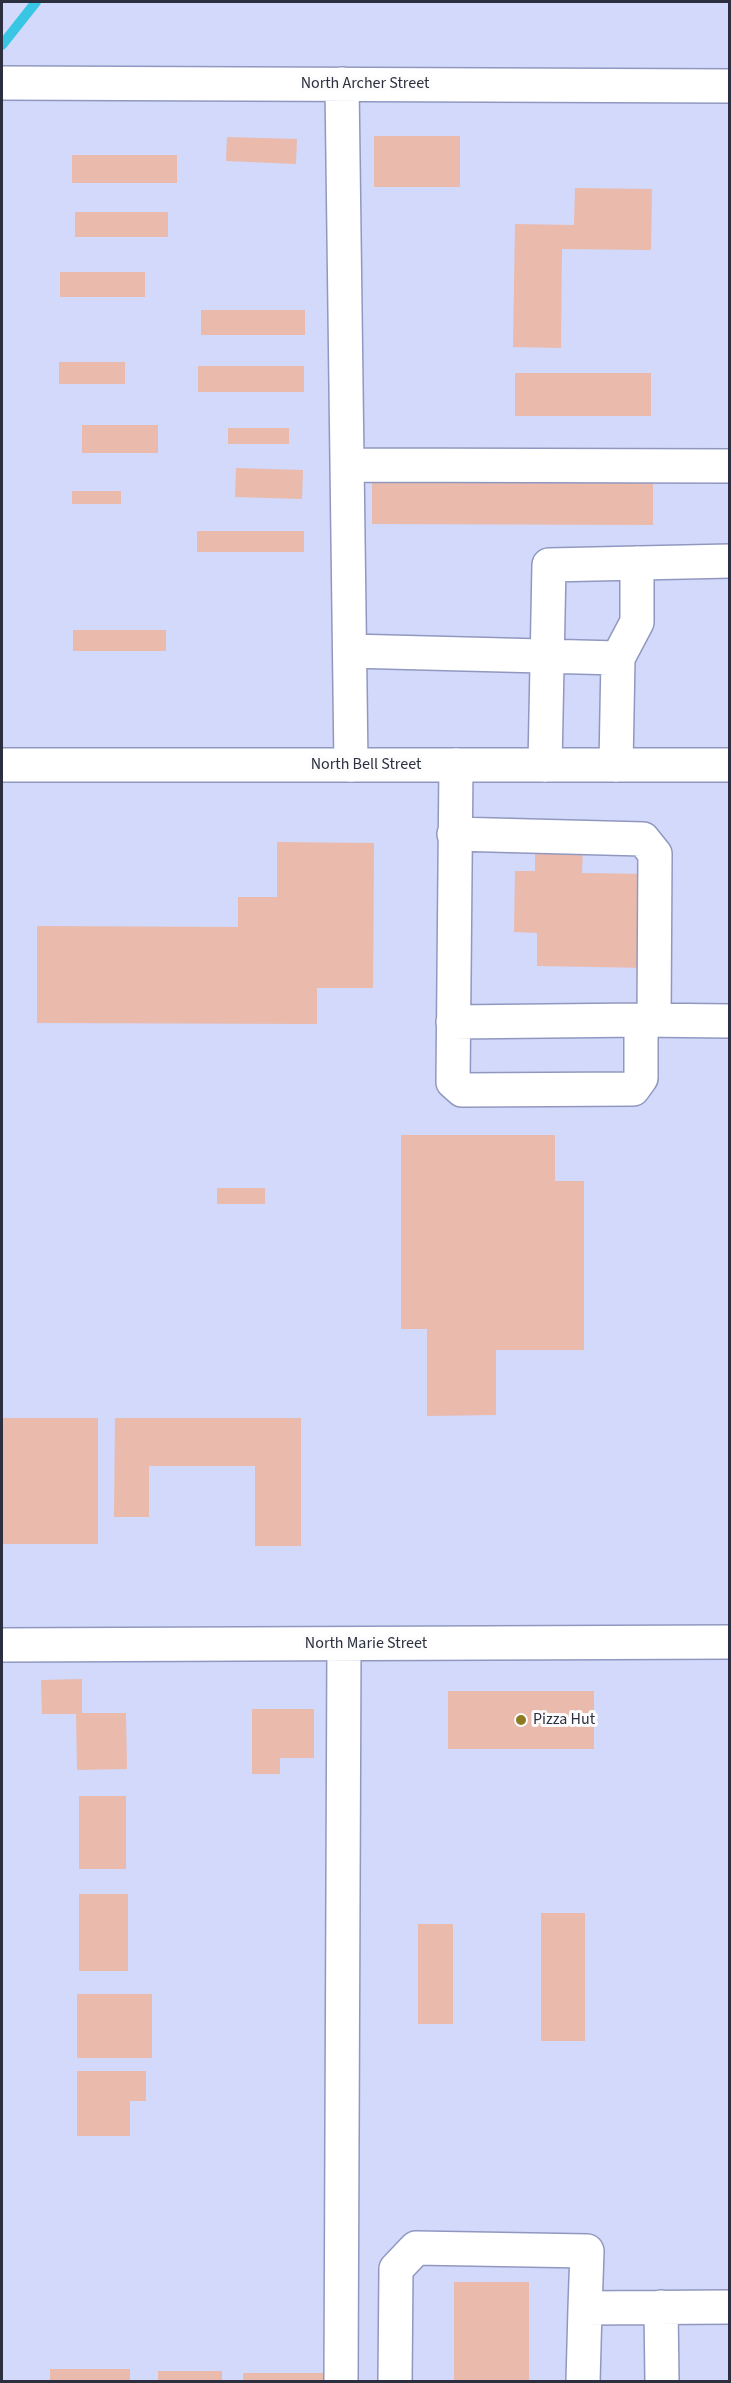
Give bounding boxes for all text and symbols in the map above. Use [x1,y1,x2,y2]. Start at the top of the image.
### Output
street label: North Archer Street [301,74,429,94]
street label: North Bell Street [311,755,421,775]
street label: North Marie Street [305,1634,427,1654]
place label: Pizza Hut [533,1710,595,1730]
marker: Pizza Hut [514,1713,528,1727]

